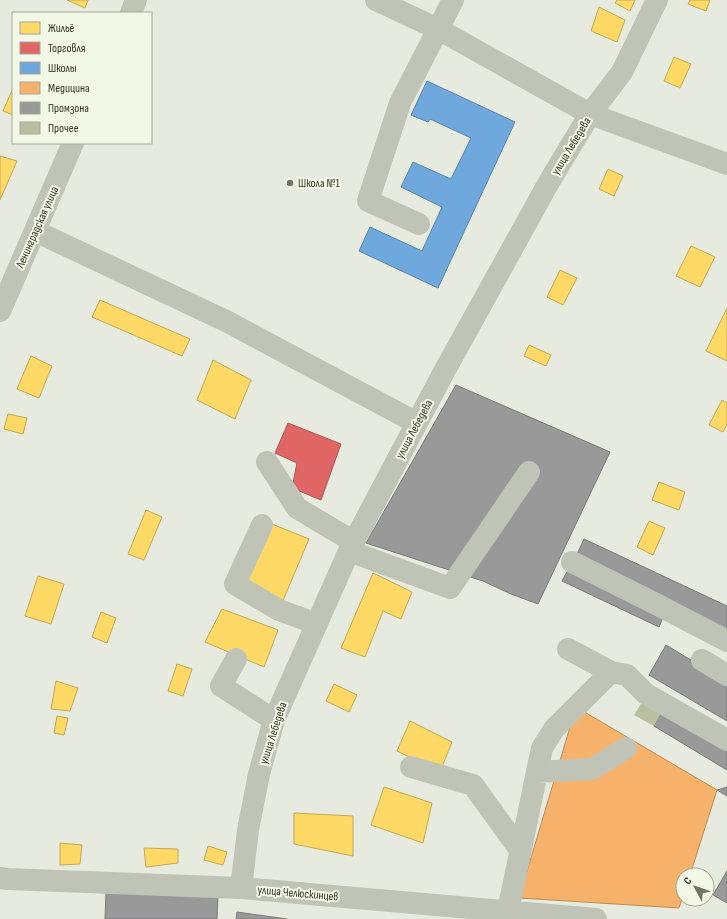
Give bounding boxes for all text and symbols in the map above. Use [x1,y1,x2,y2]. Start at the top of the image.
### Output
legend [12,12,152,144]
text: Жильё [48,21,75,36]
text: Торговля [48,41,86,56]
text: Школы [48,61,77,76]
text: Медицина [48,81,90,96]
text: Промзона [48,101,89,116]
street label: улица Лебедева [548,114,595,178]
text: Прочее [48,121,79,136]
place label: Школа №1 [298,176,341,191]
marker: Школа №1 [285,178,295,188]
street label: Ленинградская улица [12,184,62,271]
street label: улица Лебедева [393,397,436,461]
street label: улица Лебедева [256,700,291,766]
north arrow [675,867,715,907]
text: С [681,874,695,887]
street label: улица Челюскинцев [257,882,339,905]

